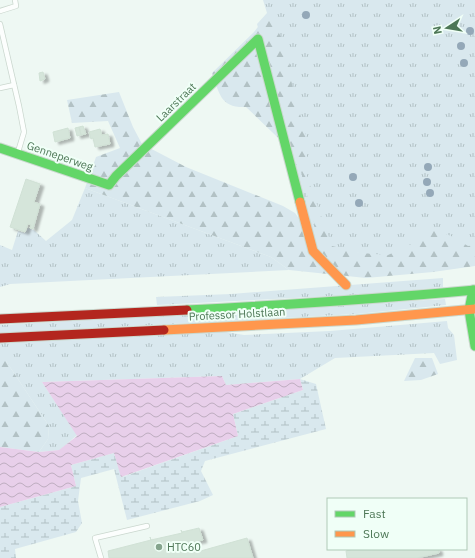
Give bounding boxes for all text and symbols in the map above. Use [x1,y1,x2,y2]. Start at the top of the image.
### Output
north arrow [427,8,467,48]
text: N [430,25,445,35]
street label: Laarstraat [153,79,199,124]
street label: Genneperweg [25,138,95,174]
street label: Professor Holstlaan [188,304,286,324]
legend [327,498,467,550]
text: Fast [363,506,386,521]
text: Slow [363,526,389,541]
place label: HTC60 [167,540,201,554]
marker: HTC60 [154,542,164,552]

